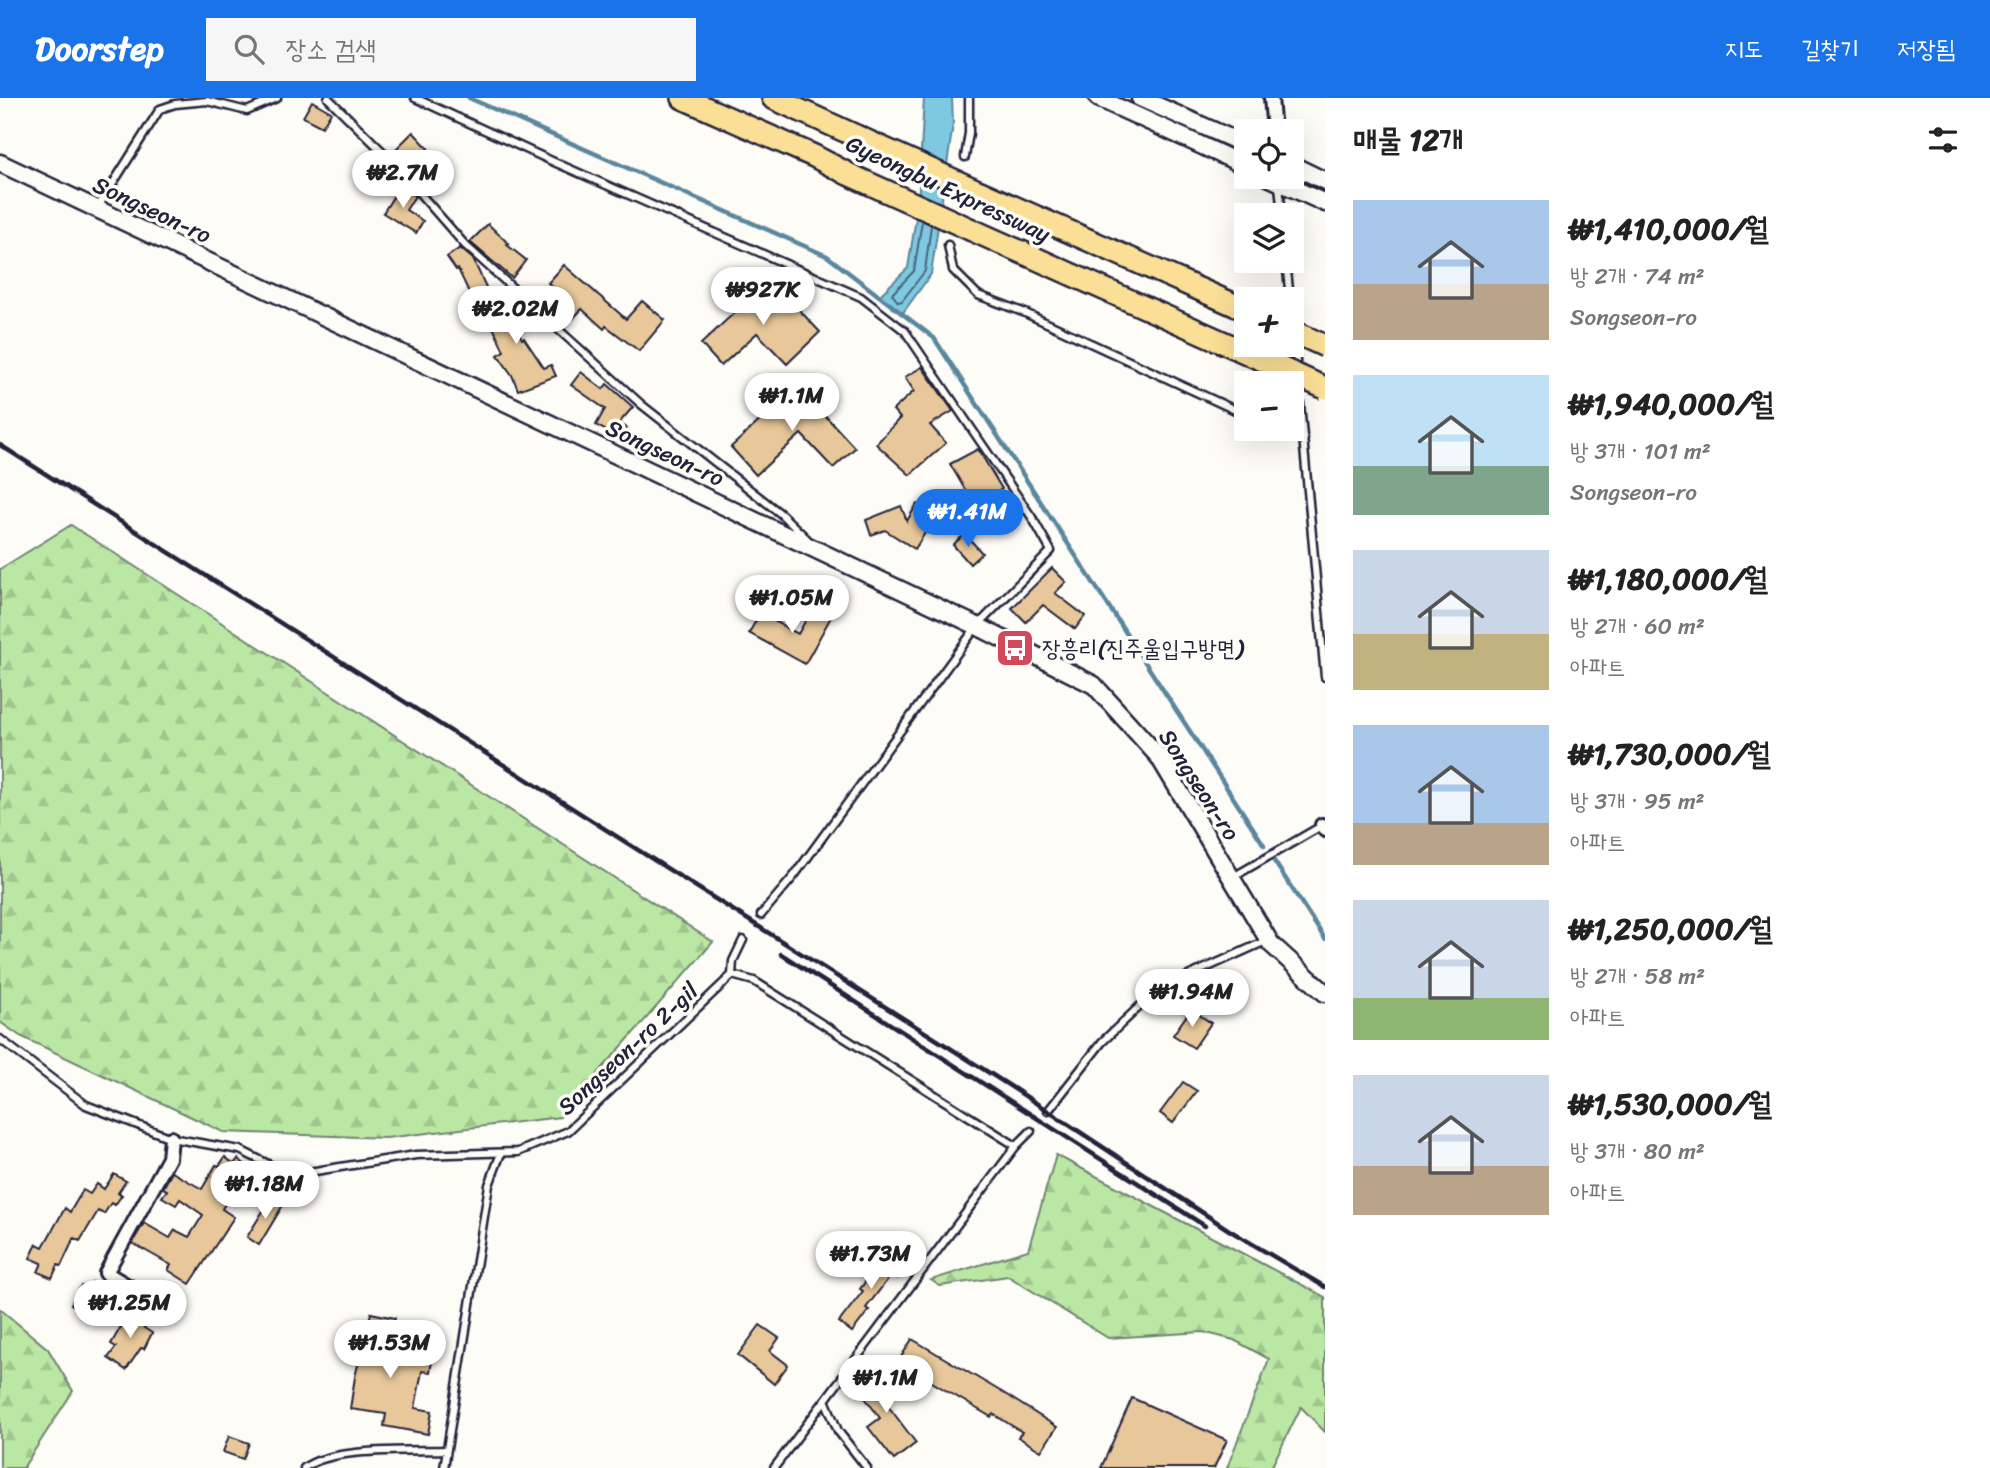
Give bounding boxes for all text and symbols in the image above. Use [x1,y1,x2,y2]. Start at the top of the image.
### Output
search box [206,18,696,81]
text: Doorstep [35,20,164,78]
text: 장소 검색 [286,26,376,72]
text: 지도 [1725,28,1763,70]
text: 길찾기 [1801,28,1859,70]
text: 저장됨 [1897,28,1955,70]
icon: search [230,30,268,68]
text: 매물 12개 [1353,113,1463,167]
map controls [1234,119,1304,441]
button: locate [1234,119,1304,189]
icon: filters [1924,121,1962,159]
street label: Gyeongbu Expressway [839,124,1057,255]
pin: ₩2.7M [354,150,452,210]
text: ₩2.7M [368,152,438,193]
street label: Songseon-ro [86,165,218,256]
text: ₩1,410,000/월 [1570,202,1769,256]
button: layers [1234,203,1304,273]
icon: home [1409,228,1493,312]
text: 방 2개 · 74 m² [1570,256,1705,297]
pin: ₩927K [714,268,812,327]
text: ₩927K [727,269,799,310]
pin: ₩2.02M [459,286,573,346]
button: + [1234,287,1304,357]
text: ₩2.02M [474,288,558,329]
text: Songseon-ro [1570,297,1697,338]
button: − [1234,371,1304,441]
pin: ₩1.1M [743,374,841,433]
text: ₩1.1M [760,375,824,416]
text: ₩1,940,000/월 [1570,377,1774,431]
icon: home [1409,403,1493,487]
street label: Songseon-ro [599,408,731,499]
text: 방 3개 · 101 m² [1570,431,1711,472]
text: Songseon-ro [1570,472,1697,513]
pin: ₩1.41M [911,490,1025,549]
text: ₩1.41M [929,491,1007,532]
text: ₩1,180,000/월 [1570,552,1768,606]
pin: ₩1.05M [735,575,849,635]
text: ₩1.05M [751,577,833,618]
icon: home [1409,578,1493,662]
text: 방 2개 · 60 m² [1570,606,1705,647]
bus stop icon: 장흥리(진주울입구방면) [994,627,1036,669]
place label: 장흥리(진주울입구방면) [1042,628,1245,669]
text: 아파트 [1570,647,1626,688]
street label: Songseon-ro [1147,721,1251,850]
text: ₩1,730,000/월 [1570,727,1771,781]
icon: home [1409,753,1493,837]
text: 방 3개 · 95 m² [1570,781,1705,822]
text: 아파트 [1570,822,1626,863]
text: ₩1,250,000/월 [1570,902,1773,956]
icon: home [1409,928,1493,1012]
text: 방 2개 · 58 m² [1570,956,1705,997]
pin: ₩1.94M [1135,970,1249,1029]
text: ₩1.94M [1151,971,1233,1012]
street label: Songseon-ro 2-gil [548,972,709,1126]
text: 아파트 [1570,997,1626,1038]
text: ₩1,530,000/월 [1570,1077,1772,1131]
icon: home [1409,1103,1493,1187]
text: 방 3개 · 80 m² [1570,1131,1705,1172]
pin: ₩1.18M [208,1162,322,1221]
text: ₩1.18M [226,1163,304,1204]
text: 아파트 [1570,1172,1626,1213]
pin: ₩1.73M [814,1232,928,1291]
text: ₩1.73M [831,1233,911,1274]
pin: ₩1.25M [73,1280,187,1340]
text: ₩1.25M [90,1282,170,1323]
pin: ₩1.53M [333,1320,447,1380]
text: ₩1.53M [350,1322,430,1363]
pin: ₩1.1M [837,1356,935,1415]
text: ₩1.1M [854,1357,918,1398]

